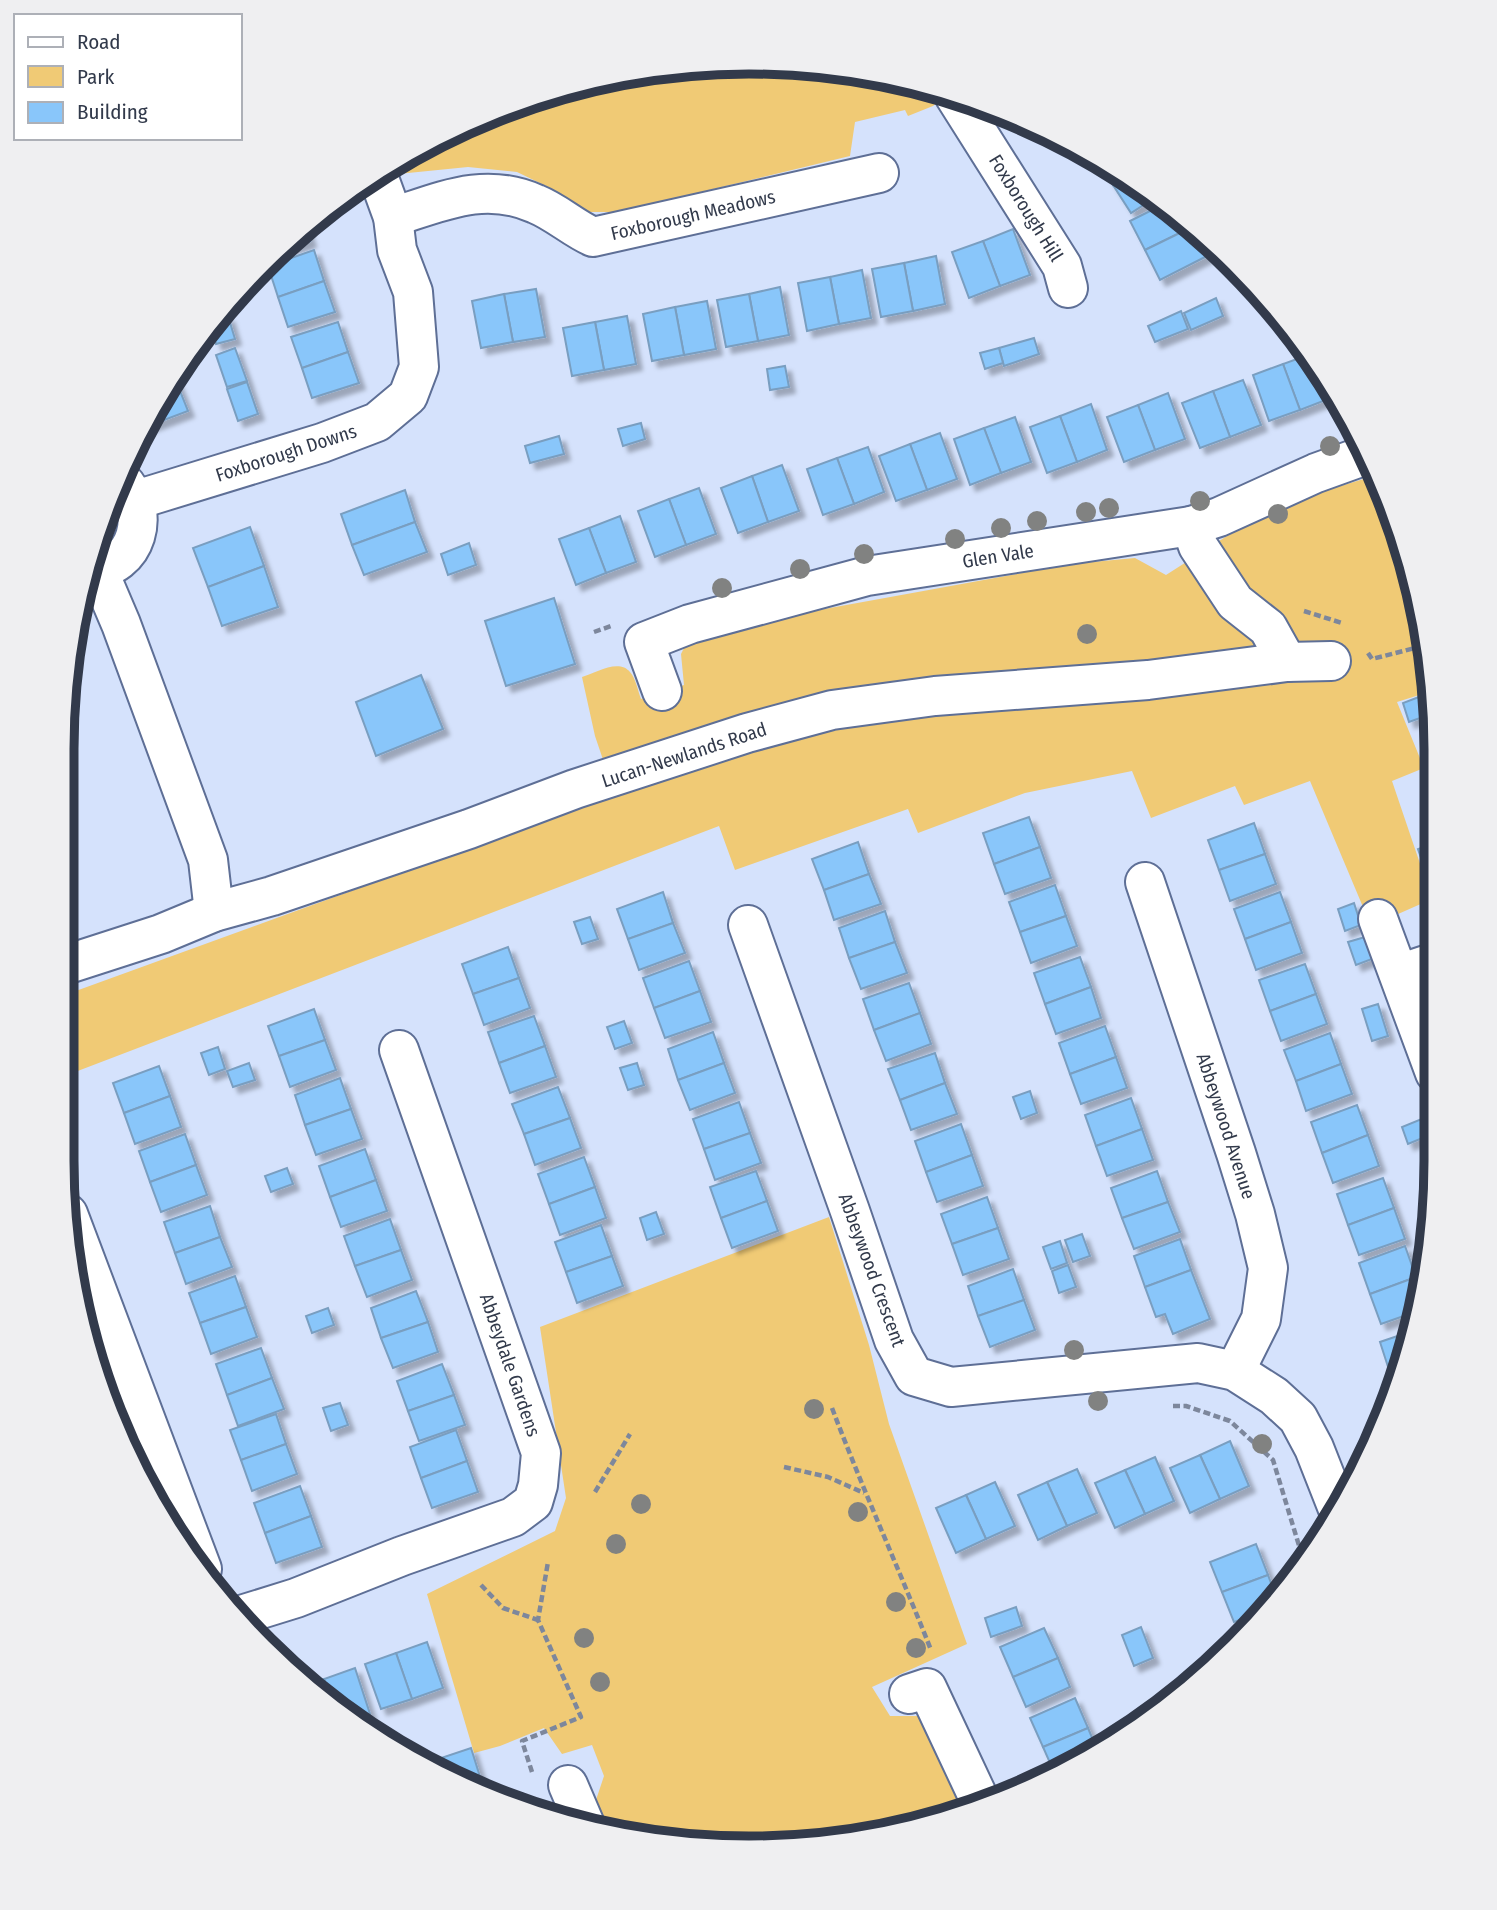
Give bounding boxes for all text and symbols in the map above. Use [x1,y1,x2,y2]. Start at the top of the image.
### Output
legend [14,14,242,140]
text: Road [77,29,121,55]
text: Park [77,64,115,90]
text: Building [77,99,148,125]
street label: Foxborough Hill [984,150,1068,266]
street label: Foxborough Meadows [609,185,777,245]
street label: Foxborough Downs [213,419,359,487]
street label: Glen Vale [961,539,1035,573]
street label: Lucan-Newlands Road [599,717,769,793]
street label: Abbeywood Avenue [1192,1050,1260,1202]
street label: Abbeywood Crescent [834,1190,911,1351]
street label: Abbeydale Gardens [475,1290,545,1440]

